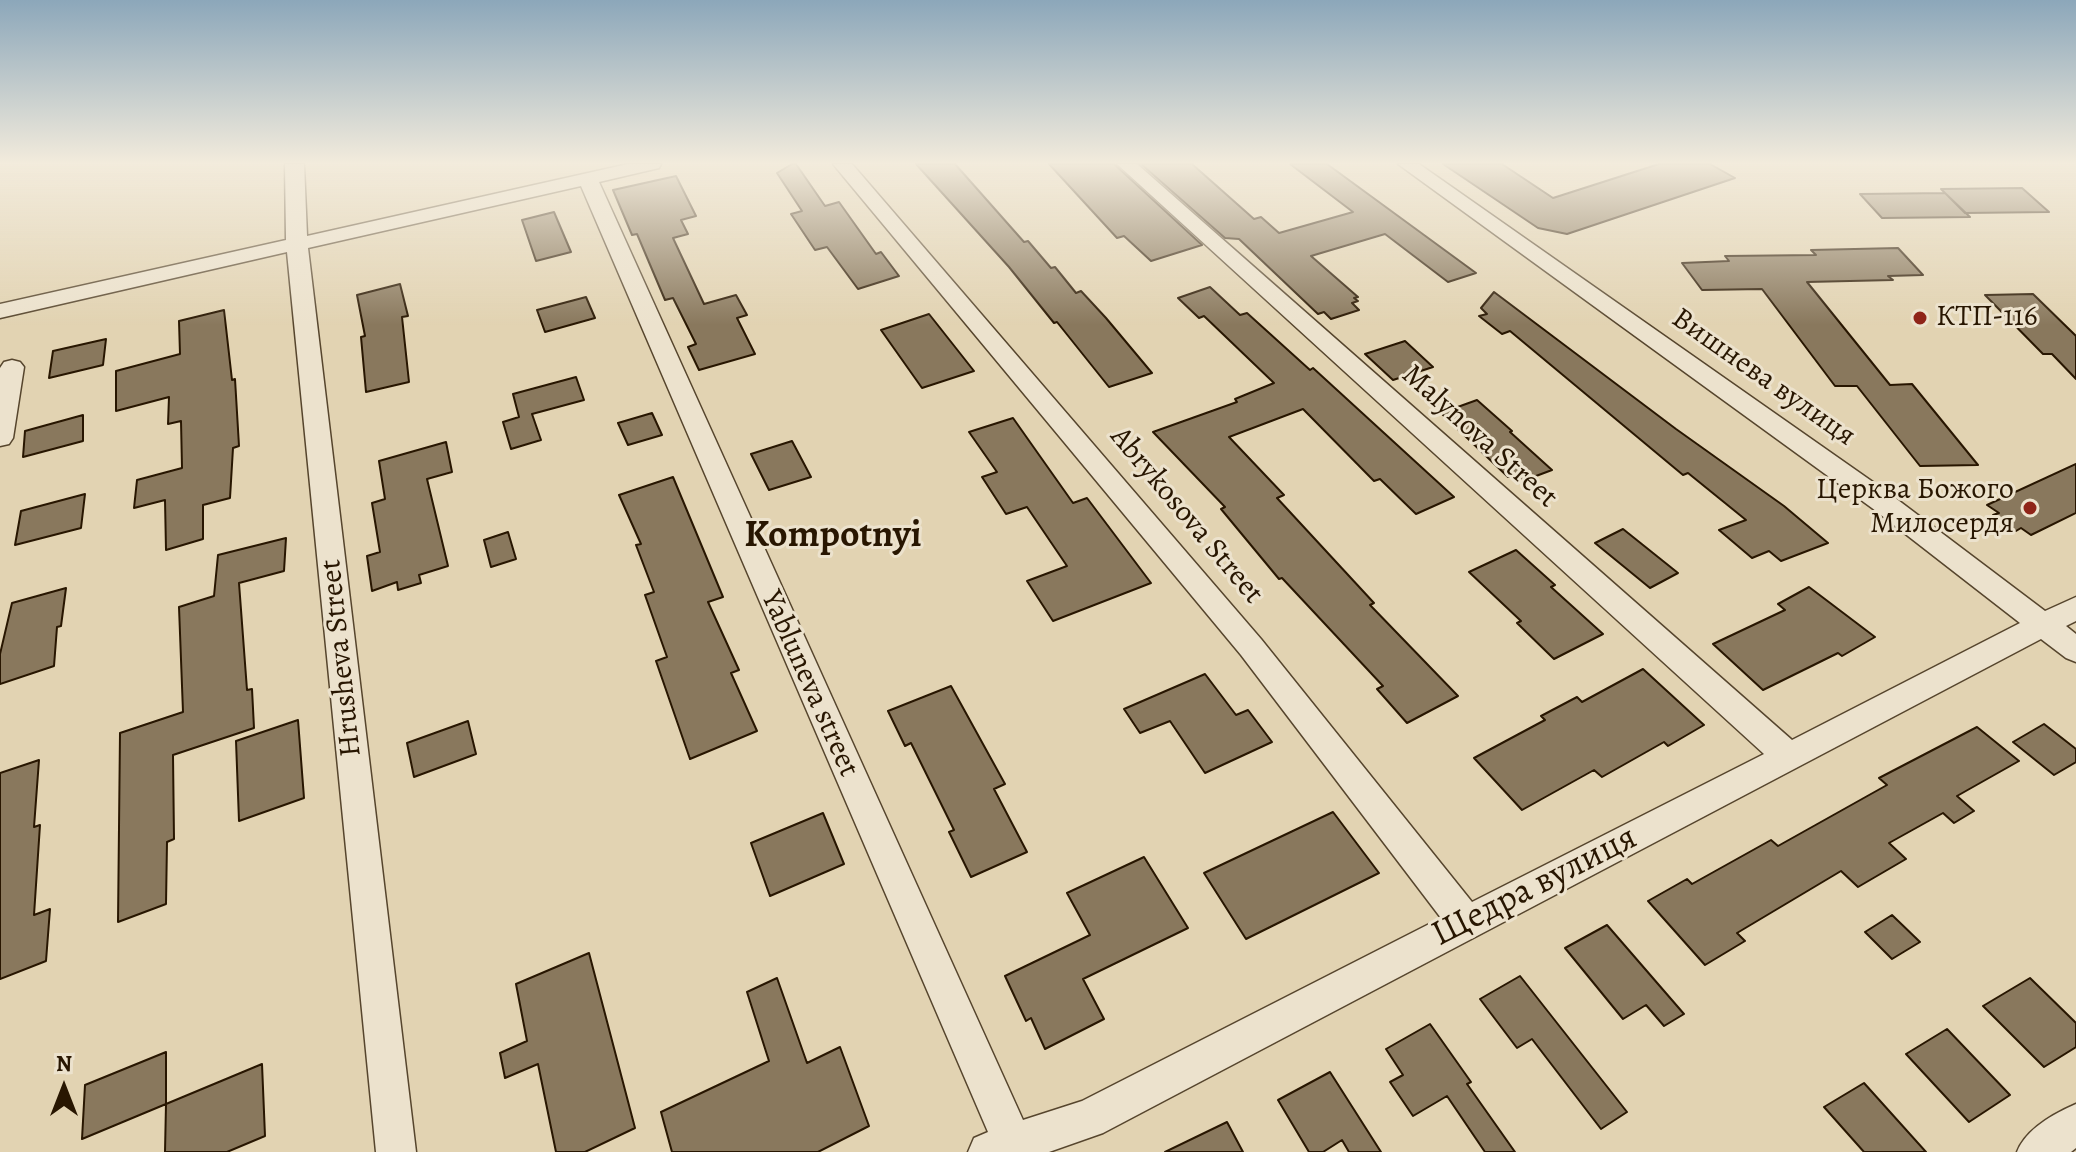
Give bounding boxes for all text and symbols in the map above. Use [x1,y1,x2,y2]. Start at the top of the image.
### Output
place label: КТП-116 [1936,300,2038,336]
street label: Вишнева вулиця [1664,301,1862,455]
marker: КТП-116 [1911,309,1929,327]
street label: Malynova Street [1394,358,1564,516]
street label: Abrykosova Street [1102,420,1270,612]
place label: Церква Божого Милосердя [1816,473,2014,544]
marker: Церква Божого Милосердя [2021,499,2039,517]
district label: Kompotnyi [744,514,922,560]
street label: Hrusheva Street [314,558,370,758]
street label: Yabluneva street [752,585,866,783]
street label: Щедра вулиця [1425,817,1645,957]
north arrow [24,1048,104,1128]
text: N [56,1049,72,1079]

